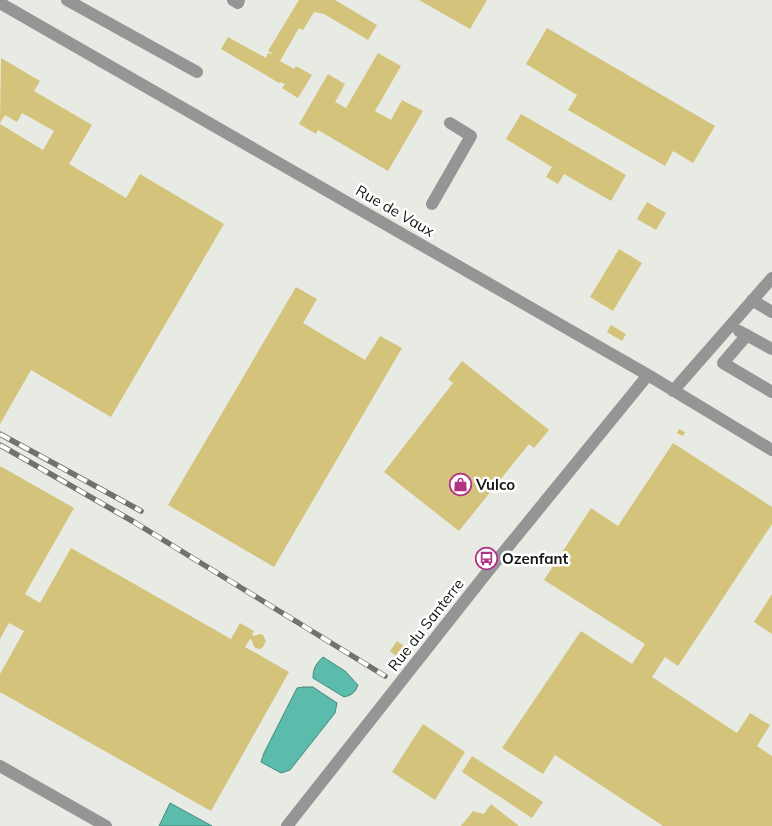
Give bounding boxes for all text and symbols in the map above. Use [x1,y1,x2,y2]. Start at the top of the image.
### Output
street label: Rue de Vaux [353,180,438,241]
shop icon: Vulco [448,473,472,497]
place label: Vulco [475,475,515,494]
bus stop icon: Ozenfant [474,547,498,571]
place label: Ozenfant [502,549,569,568]
street label: Rue du Santerre [384,575,468,675]

